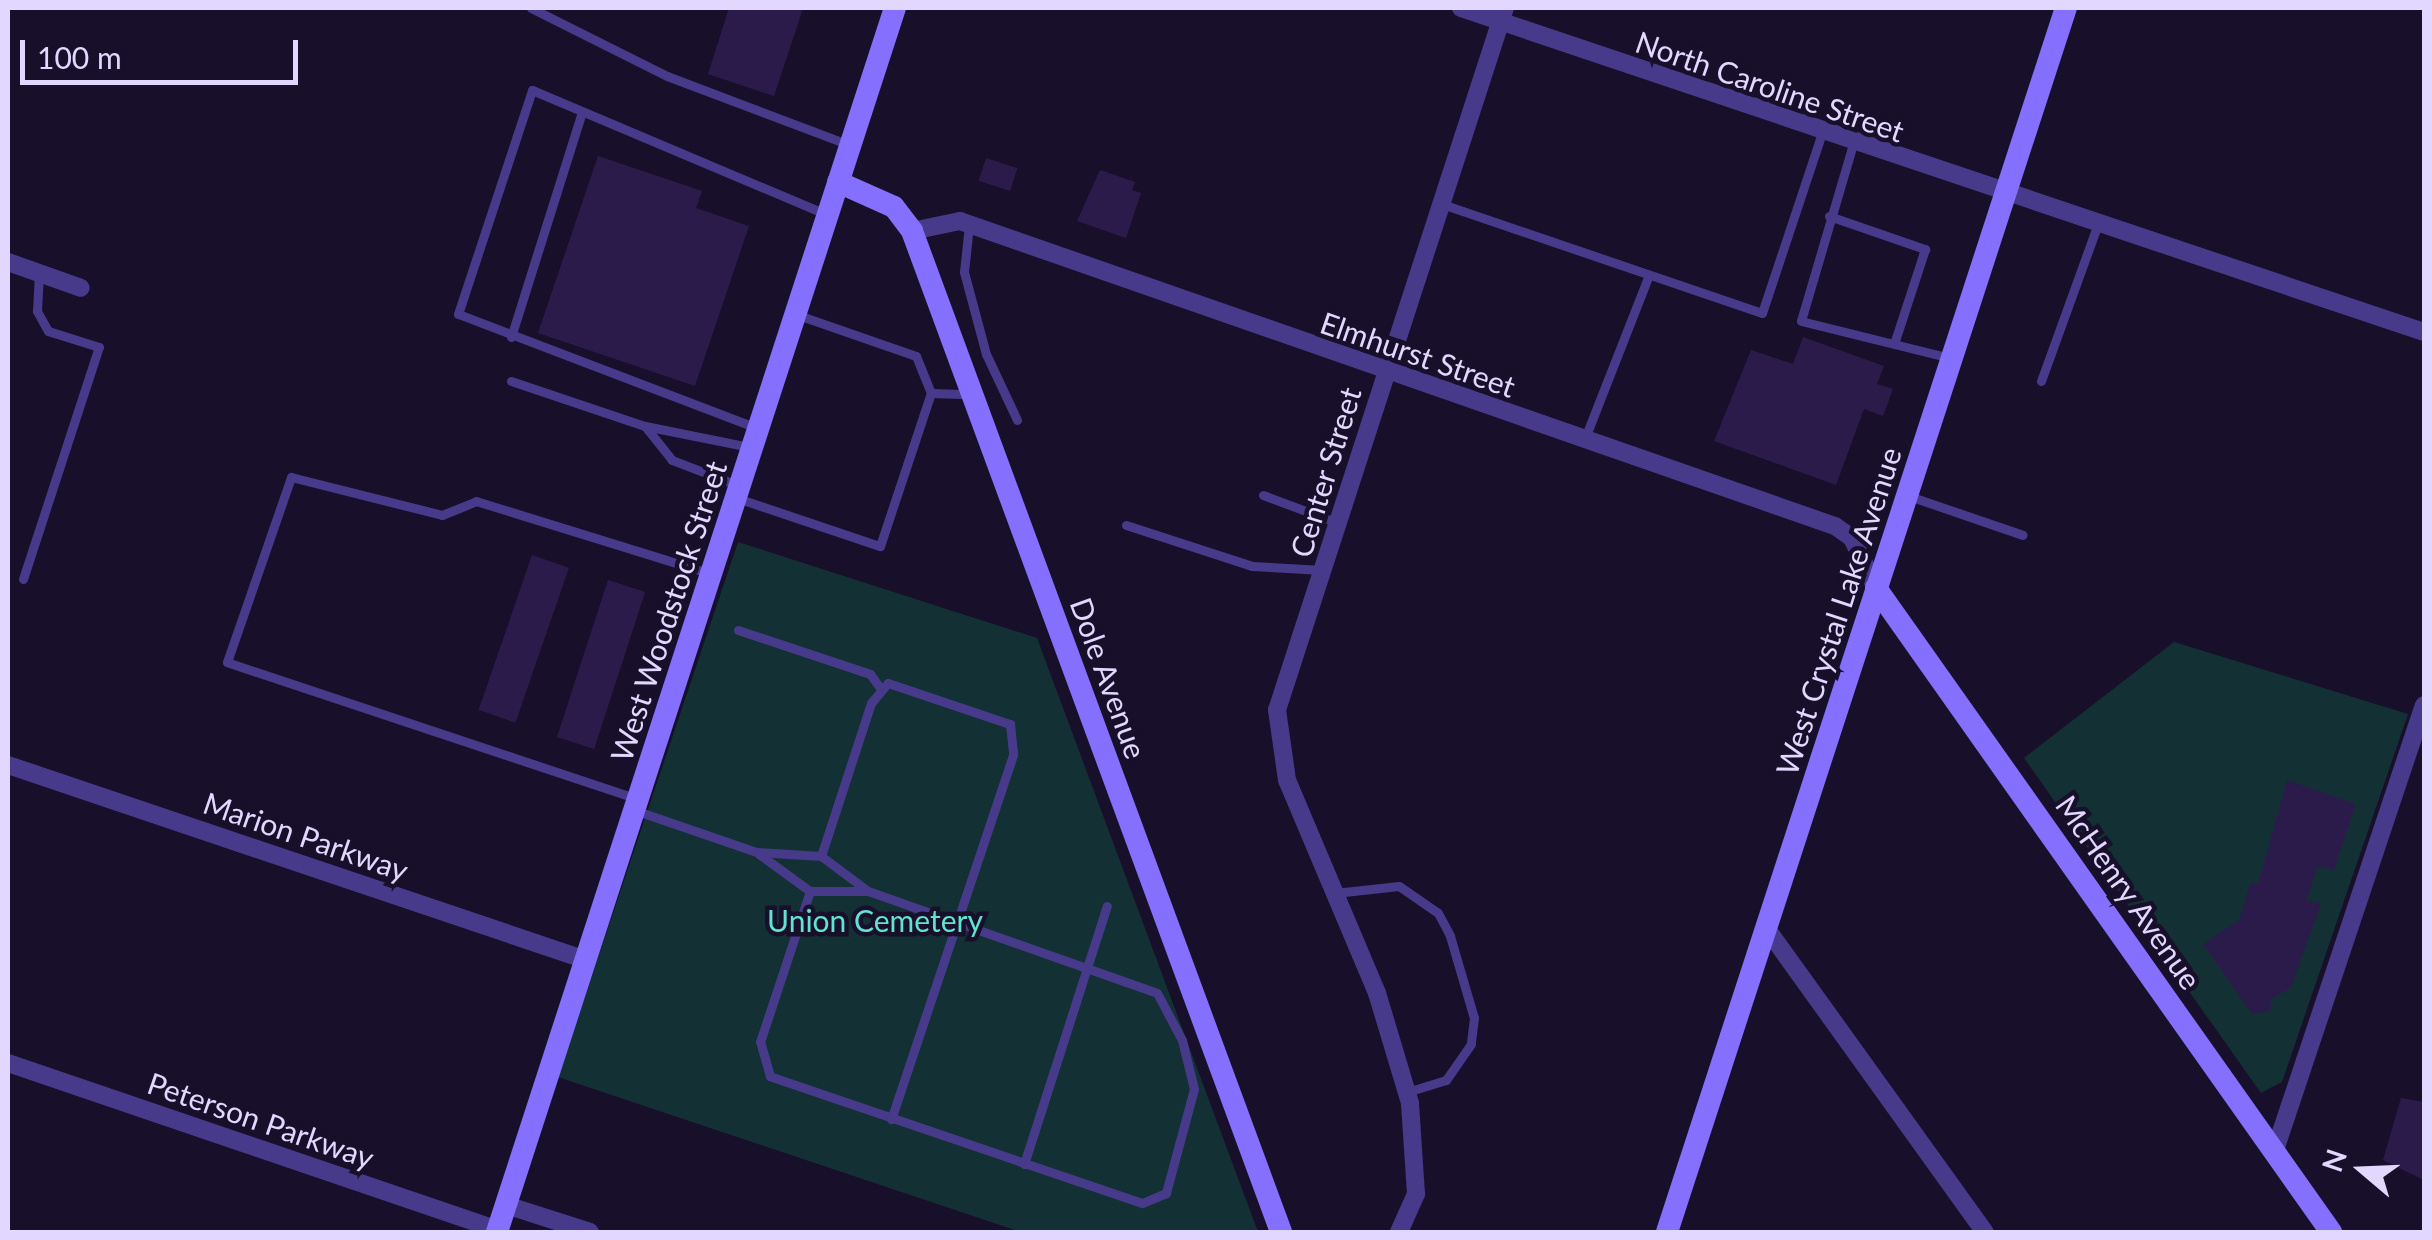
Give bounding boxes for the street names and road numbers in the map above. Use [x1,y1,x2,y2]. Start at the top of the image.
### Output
street label: North Caroline Street [1631,23,1909,149]
street label: Elmhurst Street [1316,304,1520,404]
street label: Center Street [1282,382,1368,562]
street label: West Crystal Lake Avenue [1768,442,1908,780]
street label: West Woodstock Street [602,456,734,766]
street label: Dole Avenue [1063,592,1155,764]
street label: Marion Parkway [199,784,413,888]
street label: McHenry Avenue [2048,787,2210,997]
street label: Peterson Parkway [143,1064,379,1176]

